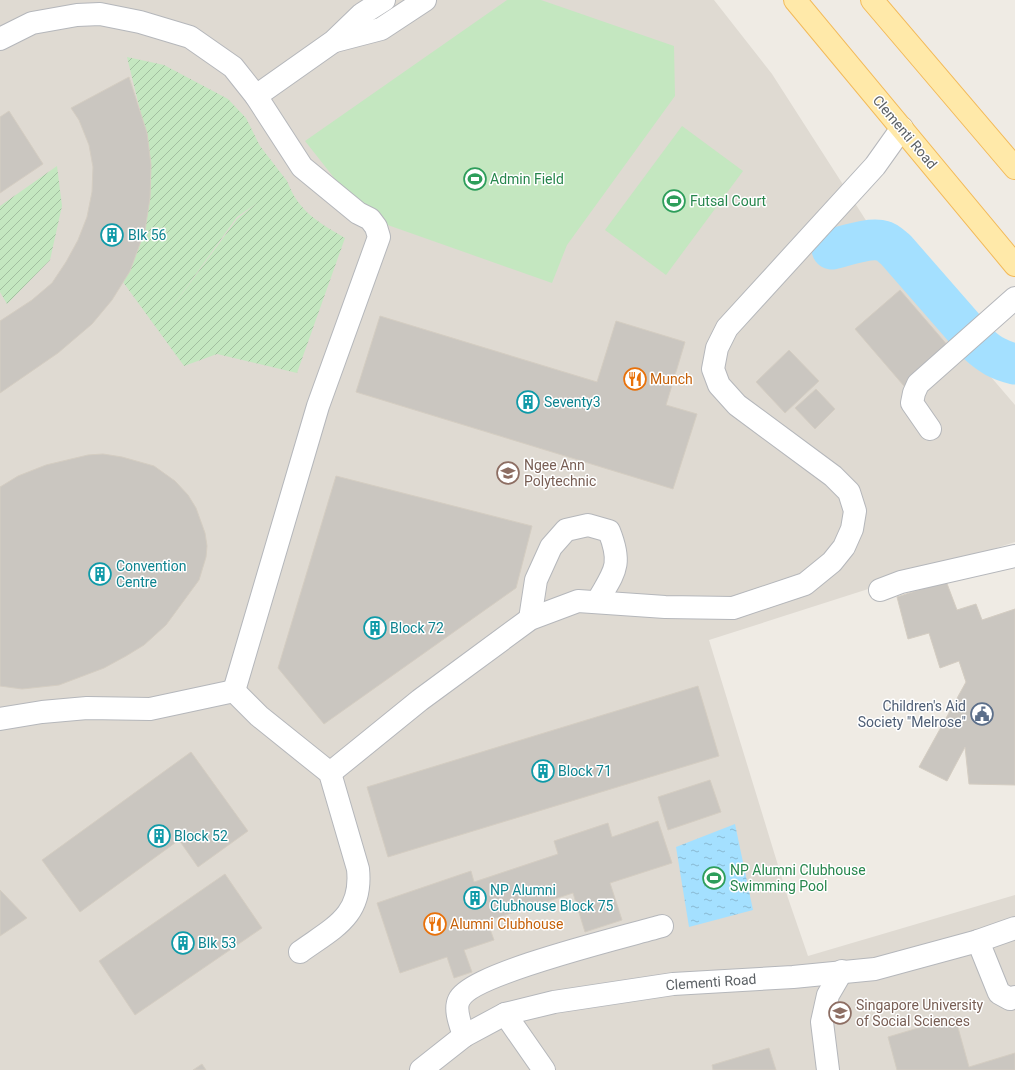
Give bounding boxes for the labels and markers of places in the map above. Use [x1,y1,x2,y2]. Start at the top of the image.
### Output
sports icon: Admin Field [462,166,488,192]
place label: Admin Field [490,171,564,187]
sports icon: Futsal Court [661,188,687,214]
place label: Futsal Court [690,193,767,209]
building icon: Blk 56 [99,222,125,248]
place label: Blk 56 [128,227,167,243]
restaurant icon: Munch [622,366,648,392]
place label: Munch [650,371,693,387]
building icon: Seventy3 [515,389,541,415]
place label: Seventy3 [544,394,601,410]
place label: Ngee Ann Polytechnic [524,457,596,489]
school or university icon: Ngee Ann Polytechnic [495,460,521,486]
place label: Convention Centre [116,558,186,590]
building icon: Convention Centre [87,561,113,587]
building icon: Block 72 [362,615,388,641]
place label: Block 72 [390,620,444,636]
place label: Children's Aid Society "Melrose" [858,698,966,730]
public building icon: Children's Aid Society "Melrose" [969,701,995,727]
building icon: Block 71 [530,758,556,784]
place label: Block 71 [558,763,612,779]
building icon: Block 52 [146,823,172,849]
place label: Block 52 [174,828,228,844]
place label: NP Alumni Clubhouse Swimming Pool [730,862,866,894]
sports icon: NP Alumni Clubhouse Swimming Pool [701,865,727,891]
place label: NP Alumni Clubhouse Block 75 [490,882,614,914]
building icon: NP Alumni Clubhouse Block 75 [462,885,488,911]
restaurant icon: Alumni Clubhouse [422,911,448,937]
place label: Alumni Clubhouse [450,916,563,932]
building icon: Blk 53 [170,930,196,956]
place label: Blk 53 [198,935,236,951]
place label: Singapore University of Social Sciences [856,997,984,1029]
school or university icon: Singapore University of Social Sciences [827,1000,853,1026]

